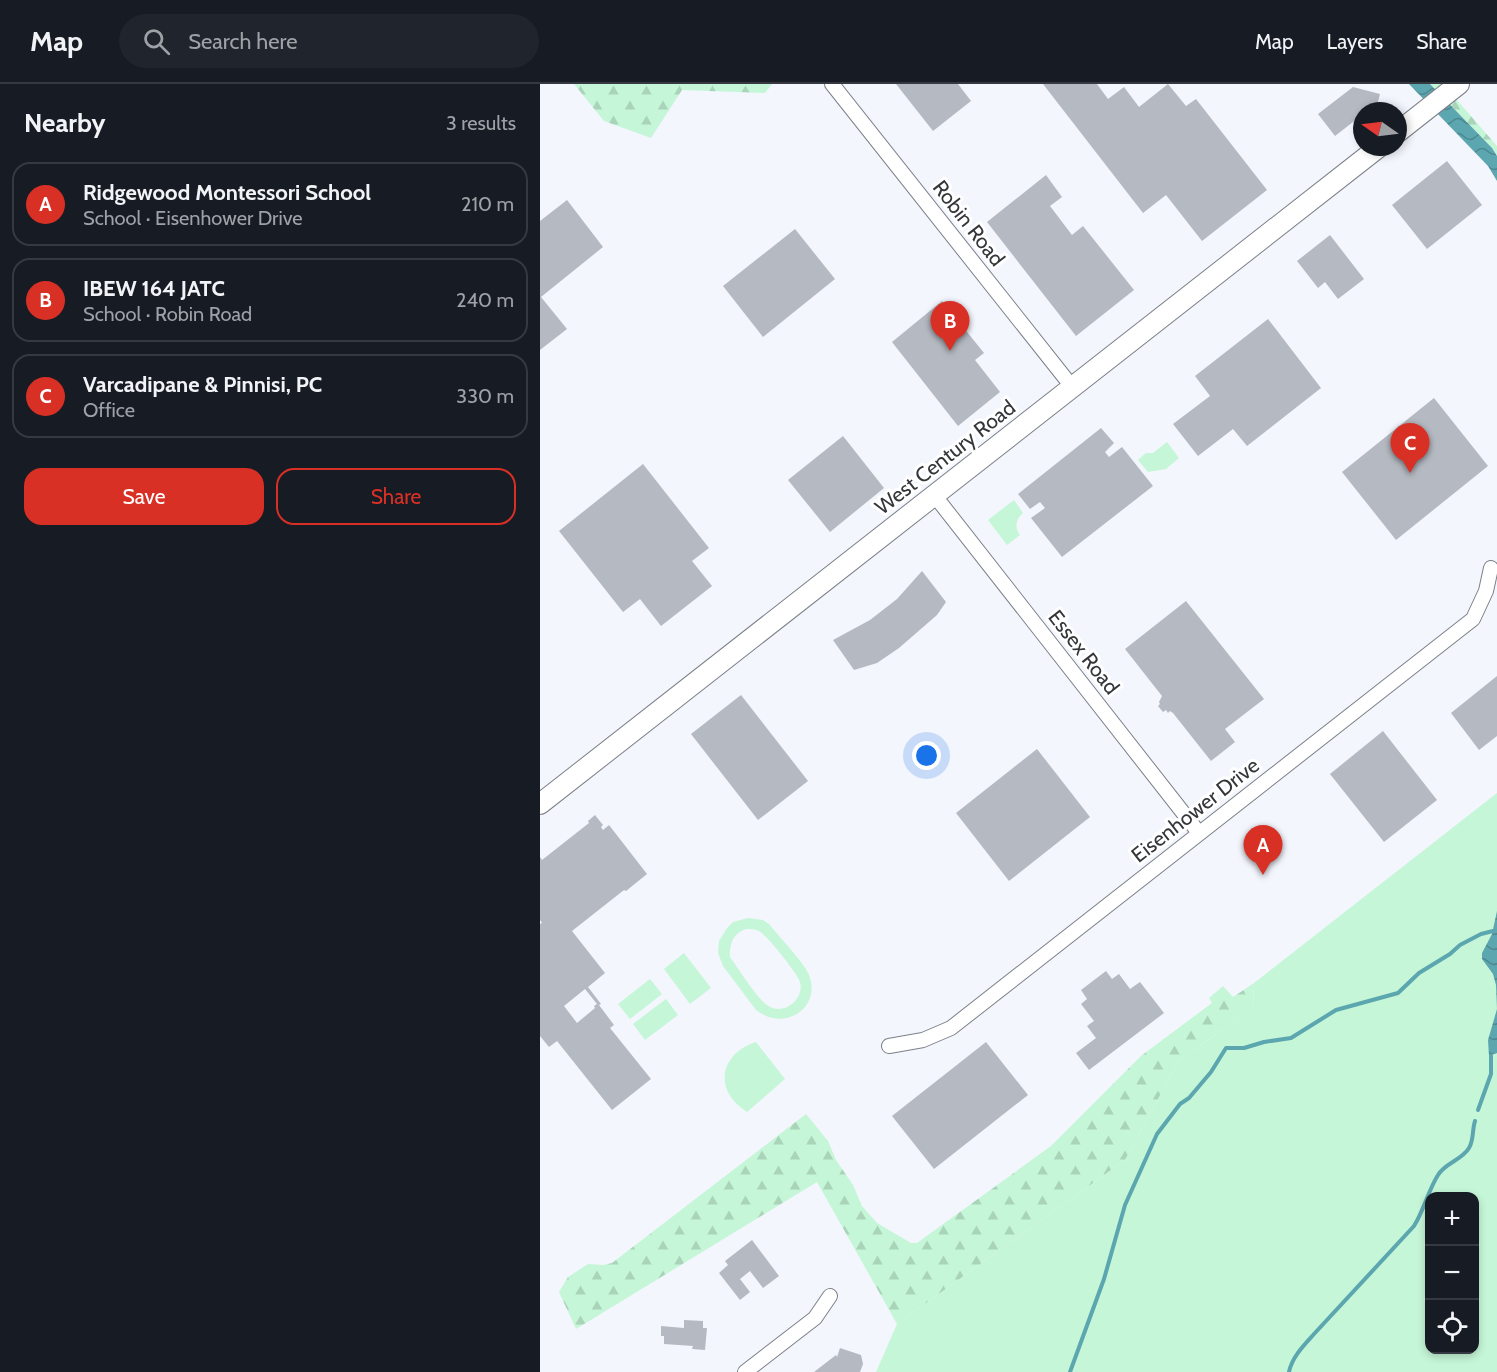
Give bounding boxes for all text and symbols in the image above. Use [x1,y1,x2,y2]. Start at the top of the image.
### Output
search box [119,14,539,68]
text: Map [30,24,83,58]
icon: search [140,25,173,58]
text: Search here [188,28,297,55]
text: Map [1255,29,1294,54]
text: Layers [1327,29,1383,54]
text: Share [1416,29,1467,54]
north arrow [1353,102,1407,156]
text: Nearby [24,107,105,139]
text: 3 results [446,111,516,135]
street label: Robin Road [928,175,1010,271]
text: Ridgewood Montessori School [83,179,371,206]
text: A [39,192,52,216]
text: 210 m [461,192,514,216]
text: School · Eisenhower Drive [83,206,303,230]
text: IBEW 164 JATC [83,275,225,302]
text: B [39,288,52,312]
text: 240 m [456,288,514,312]
text: School · Robin Road [83,302,252,326]
pin: B [930,302,970,351]
text: Varcadipane & Pinnisi, PC [83,371,322,398]
text: C [39,384,52,408]
text: 330 m [456,384,514,408]
street label: West Century Road [870,395,1020,519]
text: Office [83,398,135,422]
pin: C [1390,424,1430,473]
button: Save [24,468,264,525]
button: Share [276,468,516,525]
street label: Essex Road [1043,605,1125,699]
your location [912,741,941,770]
street label: Eisenhower Drive [1126,752,1264,868]
pin: A [1244,826,1282,875]
map controls [1425,1192,1479,1354]
button: + [1425,1192,1479,1246]
button: − [1425,1246,1479,1300]
button: locate [1425,1300,1479,1354]

